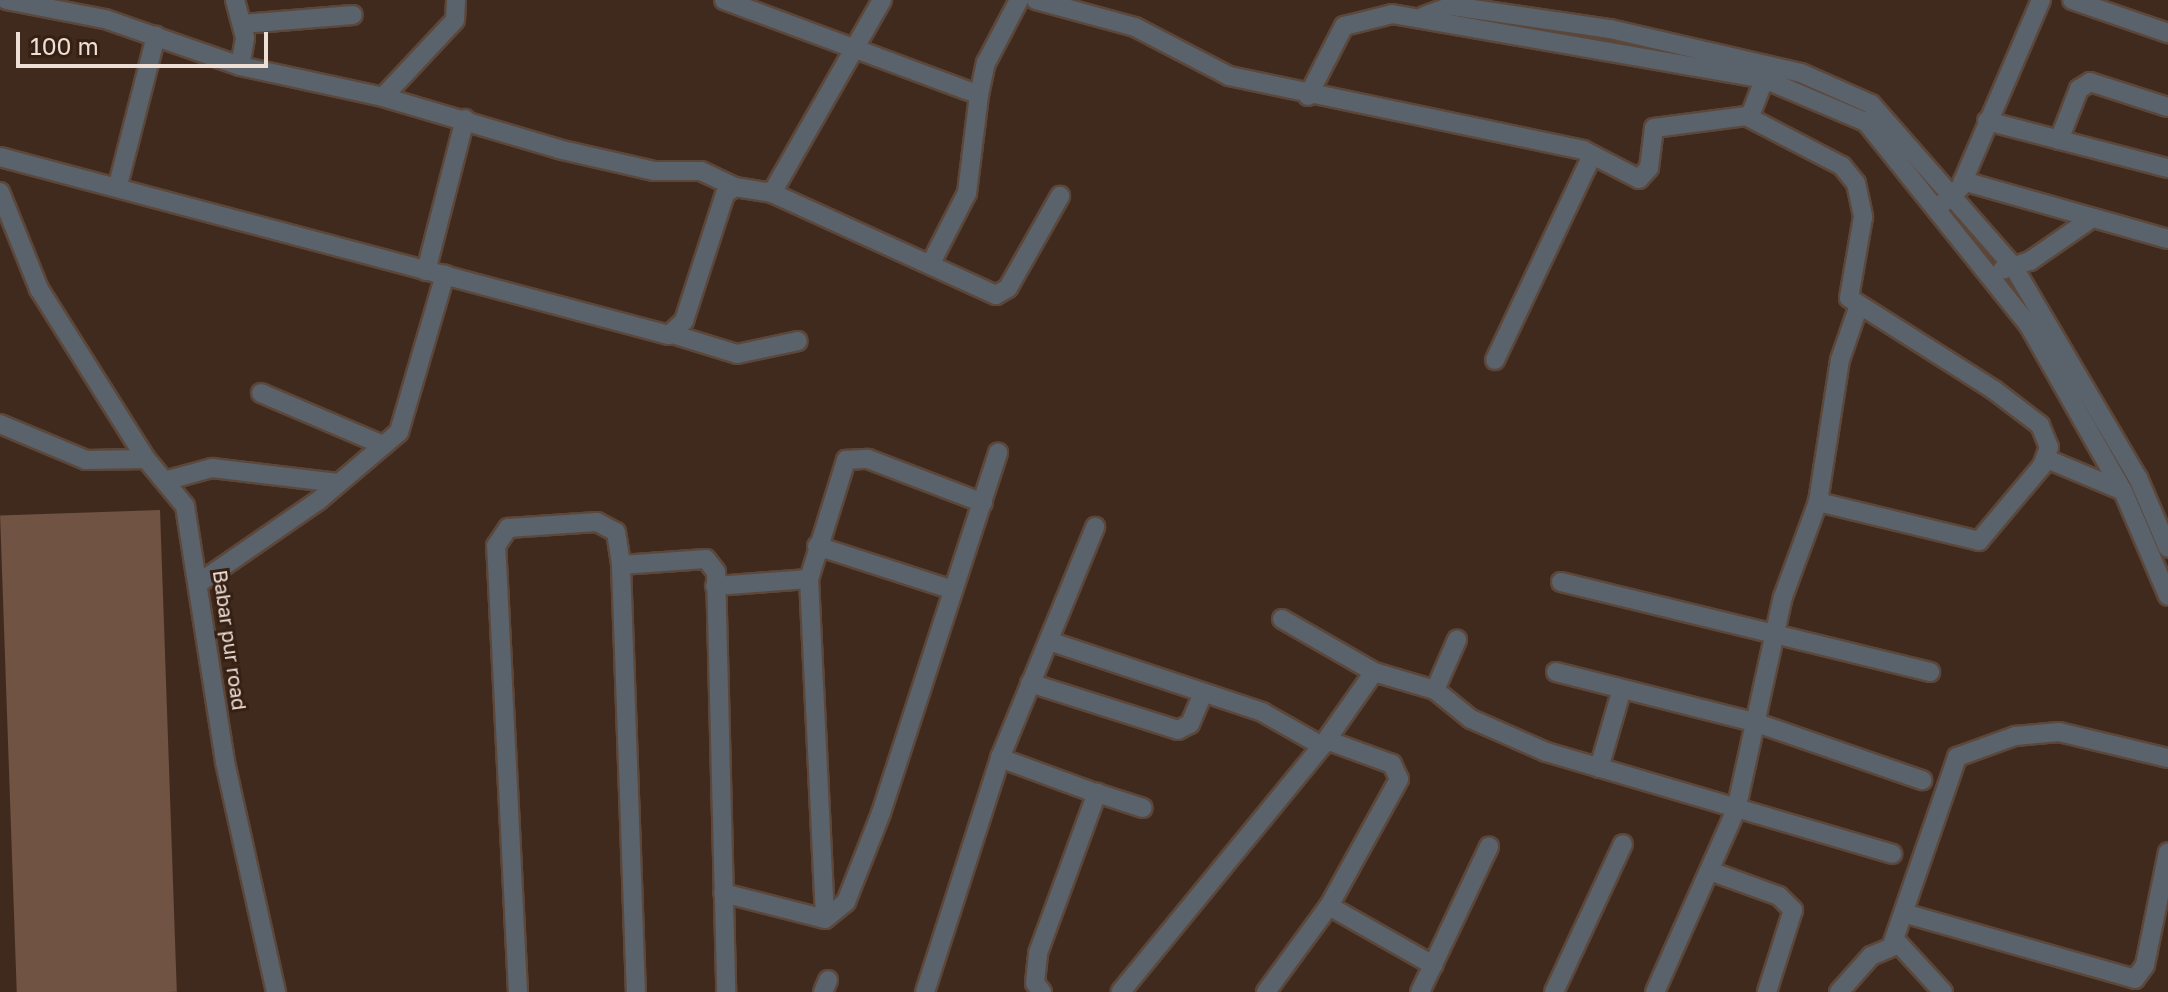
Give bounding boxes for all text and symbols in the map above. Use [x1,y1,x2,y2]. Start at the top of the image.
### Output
scale bar [20,16,272,66]
text: 100 m [30,31,99,60]
street label: Babar pur road [208,568,252,712]

